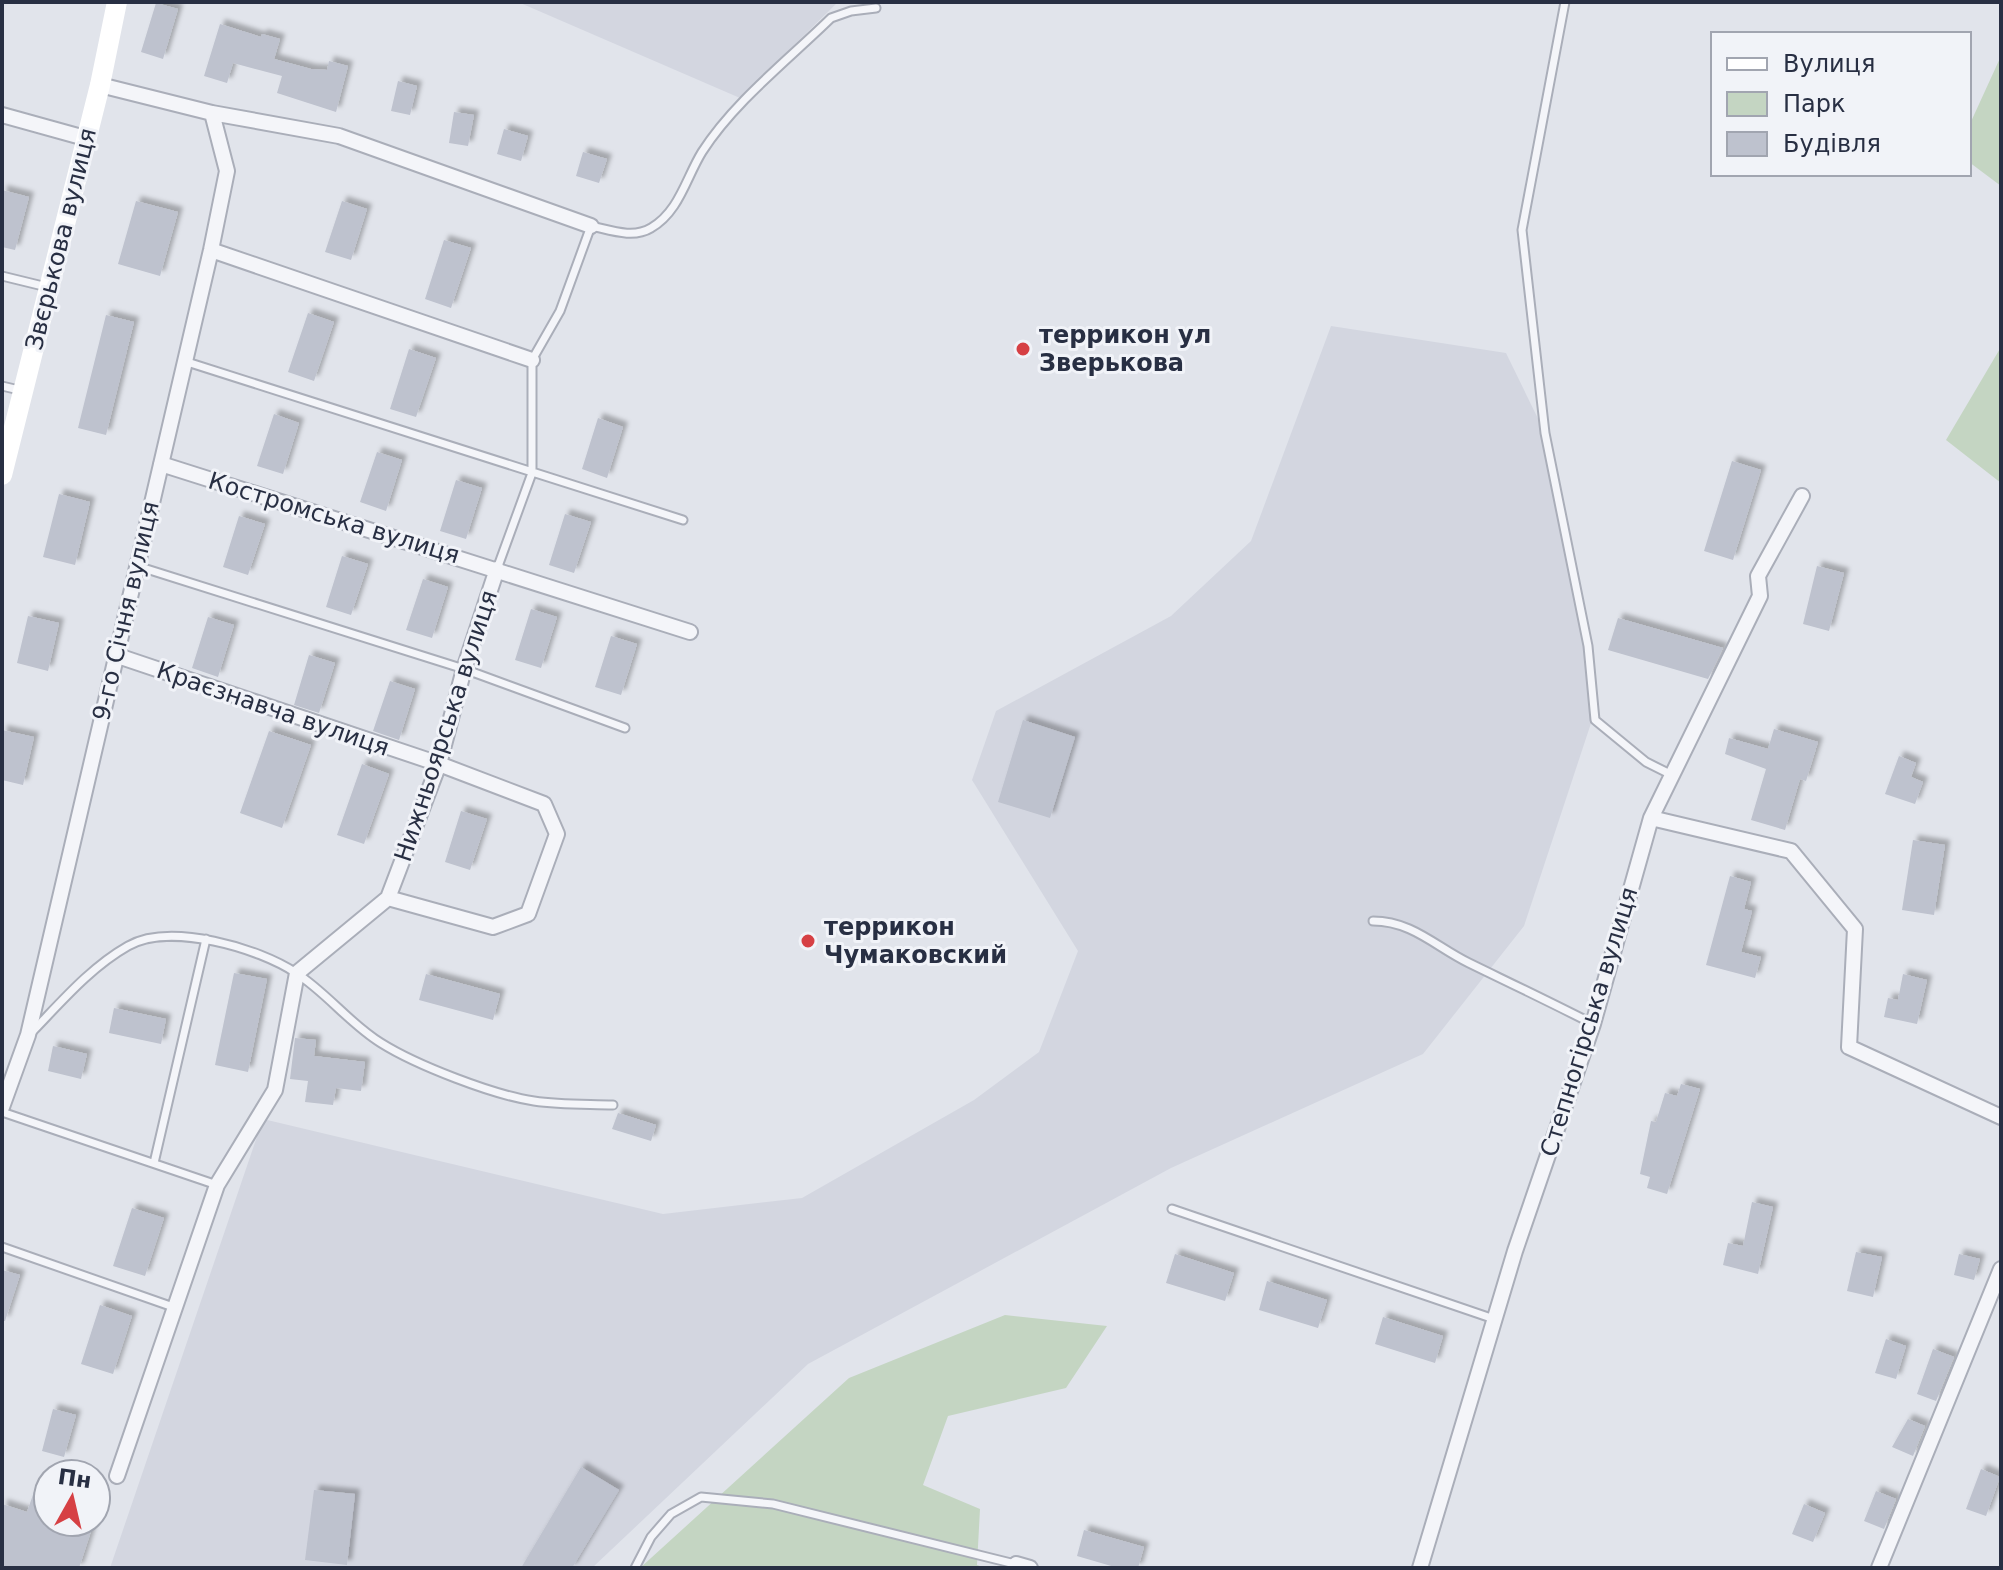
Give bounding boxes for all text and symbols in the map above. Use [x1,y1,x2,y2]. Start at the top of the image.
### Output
legend [1711,32,1971,176]
text: Вулиця [1783,50,1875,78]
text: Парк [1783,90,1845,118]
street label: Звєрькова вулиця [20,125,102,353]
text: Будівля [1783,130,1881,158]
place label: террикон ул Зверькова [1039,321,1211,377]
marker: террикон ул Зверькова [1014,340,1032,358]
street label: Костромська вулиця [205,466,463,570]
street label: 9-го Січня вулиця [87,499,165,723]
street label: Нижньоярська вулиця [389,587,503,865]
street label: Краєзнавча вулиця [153,656,393,762]
street label: Степногірська вулиця [1535,884,1643,1160]
place label: террикон Чумаковский [824,913,1007,969]
marker: террикон Чумаковский [799,932,817,950]
north arrow [32,1458,112,1538]
text: Пн [56,1464,93,1493]

